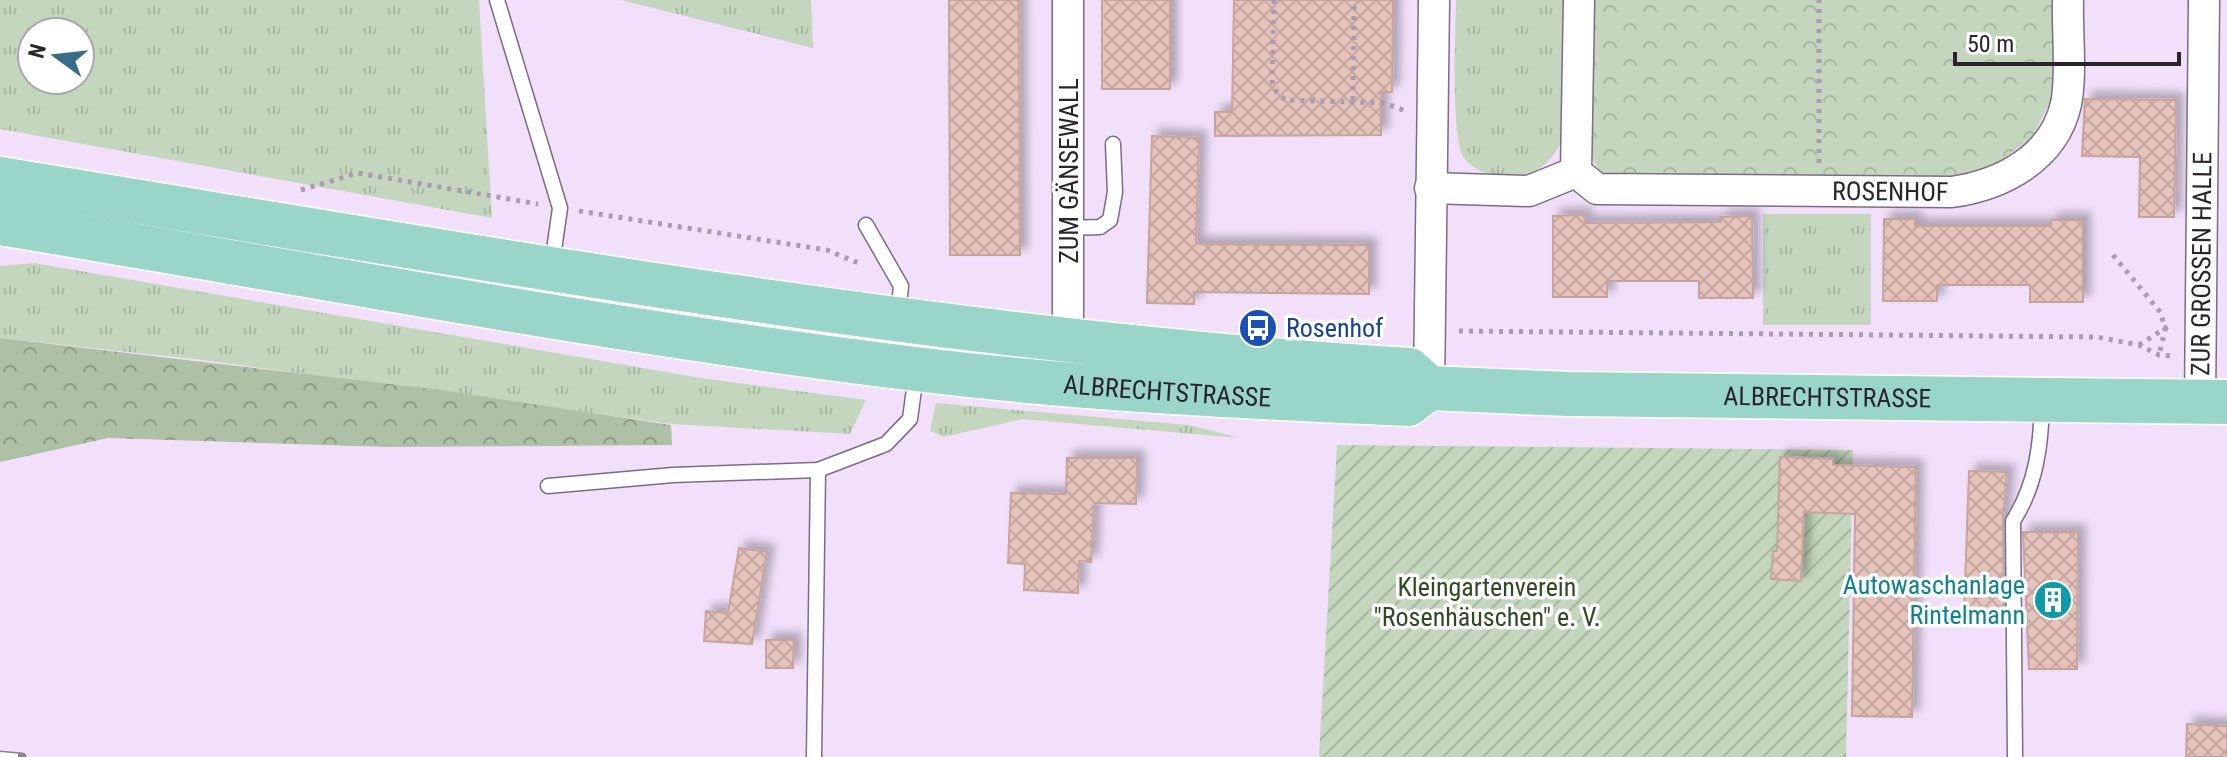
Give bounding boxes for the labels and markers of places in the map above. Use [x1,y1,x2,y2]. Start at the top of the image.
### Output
bus stop icon: Rosenhof [1237,307,1279,349]
place label: Rosenhof [1286,313,1383,343]
place label: Autowaschanlage Rintelmann [1843,570,2025,630]
building icon: Autowaschanlage Rintelmann [2032,579,2074,621]

